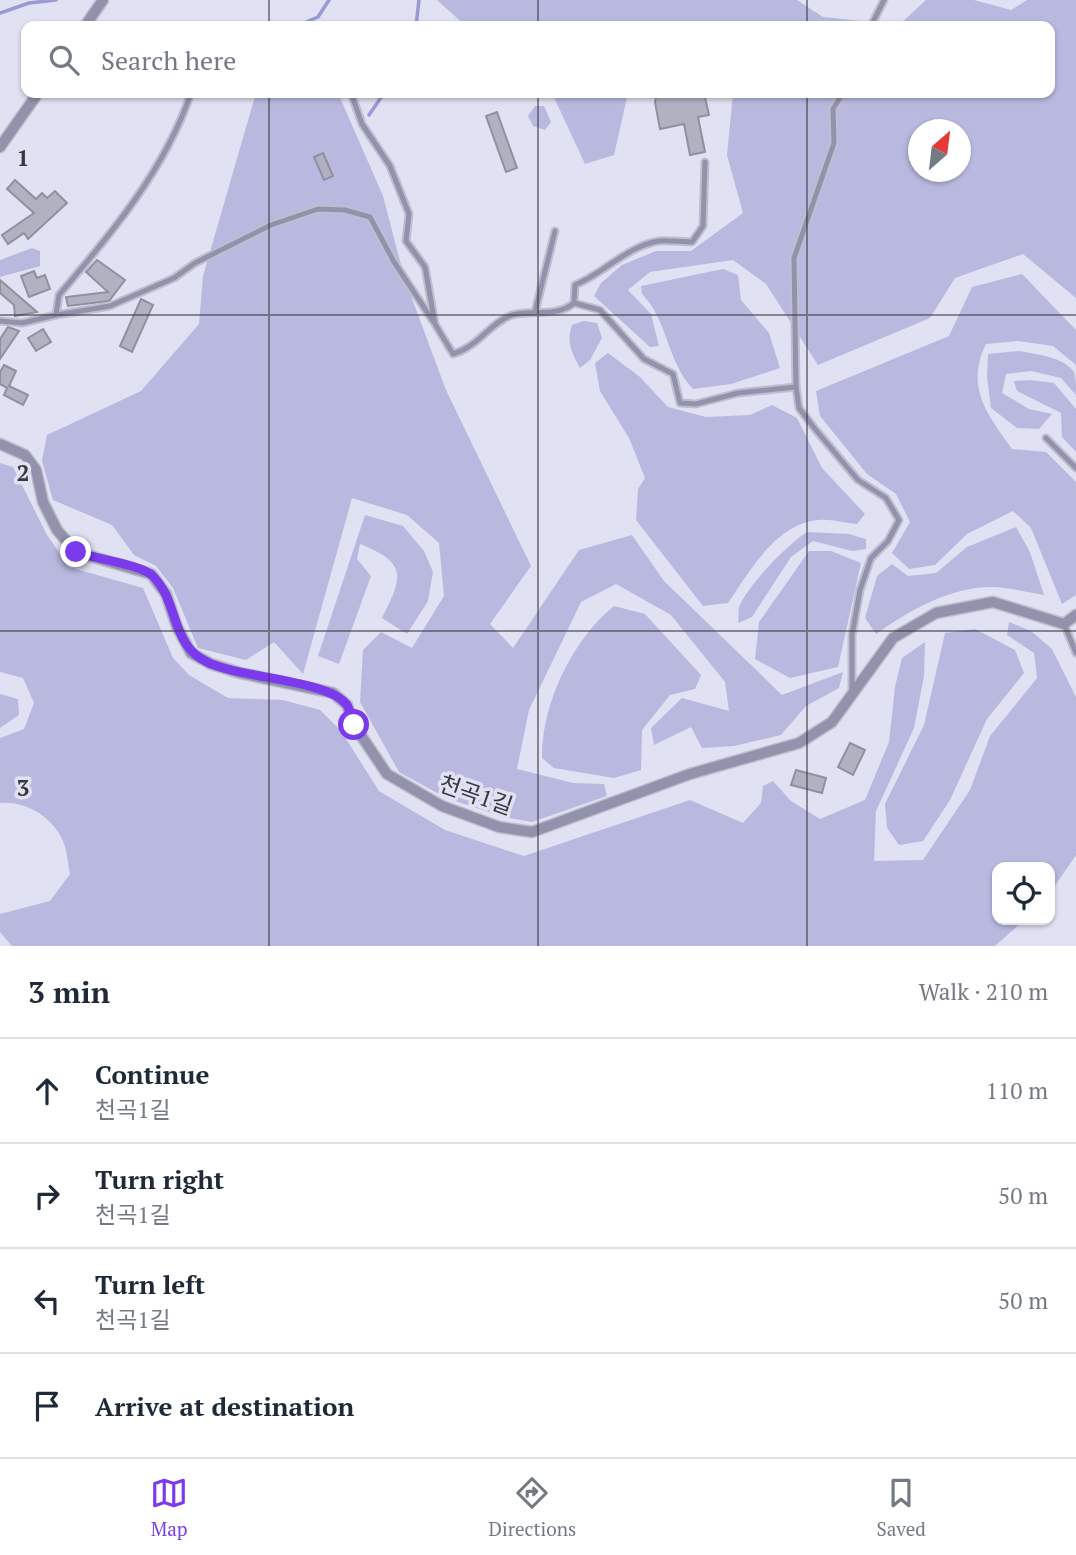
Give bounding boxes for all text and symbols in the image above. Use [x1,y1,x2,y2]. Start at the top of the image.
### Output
search box [21,21,1055,98]
icon: search [45,41,83,79]
text: Search here [101,43,236,77]
north arrow [908,119,971,182]
text: 1 [17,142,30,173]
text: 2 [17,457,30,488]
route end [60,536,91,567]
route start [338,709,369,740]
street label: 천곡1길 [435,768,517,822]
text: 3 [17,772,30,803]
map controls [992,862,1055,925]
button: locate [992,862,1055,925]
text: 3 min [28,972,110,1012]
text: Walk · 210 m [919,976,1048,1007]
text: Continue [95,1057,209,1091]
icon: ahead [28,1072,66,1110]
text: 110 m [986,1075,1048,1106]
text: 천곡1길 [95,1094,171,1125]
text: Turn right [95,1162,224,1196]
icon: right [28,1177,66,1215]
text: 50 m [998,1180,1048,1211]
text: 천곡1길 [95,1199,171,1230]
text: Turn left [95,1267,205,1301]
icon: left [28,1282,66,1320]
text: 50 m [998,1285,1048,1316]
text: 천곡1길 [95,1304,171,1335]
icon: arrive [28,1387,66,1425]
text: Arrive at destination [95,1389,354,1423]
tab: Map [150,1474,188,1541]
tab: Directions [489,1474,576,1541]
tab: Saved [877,1474,926,1541]

